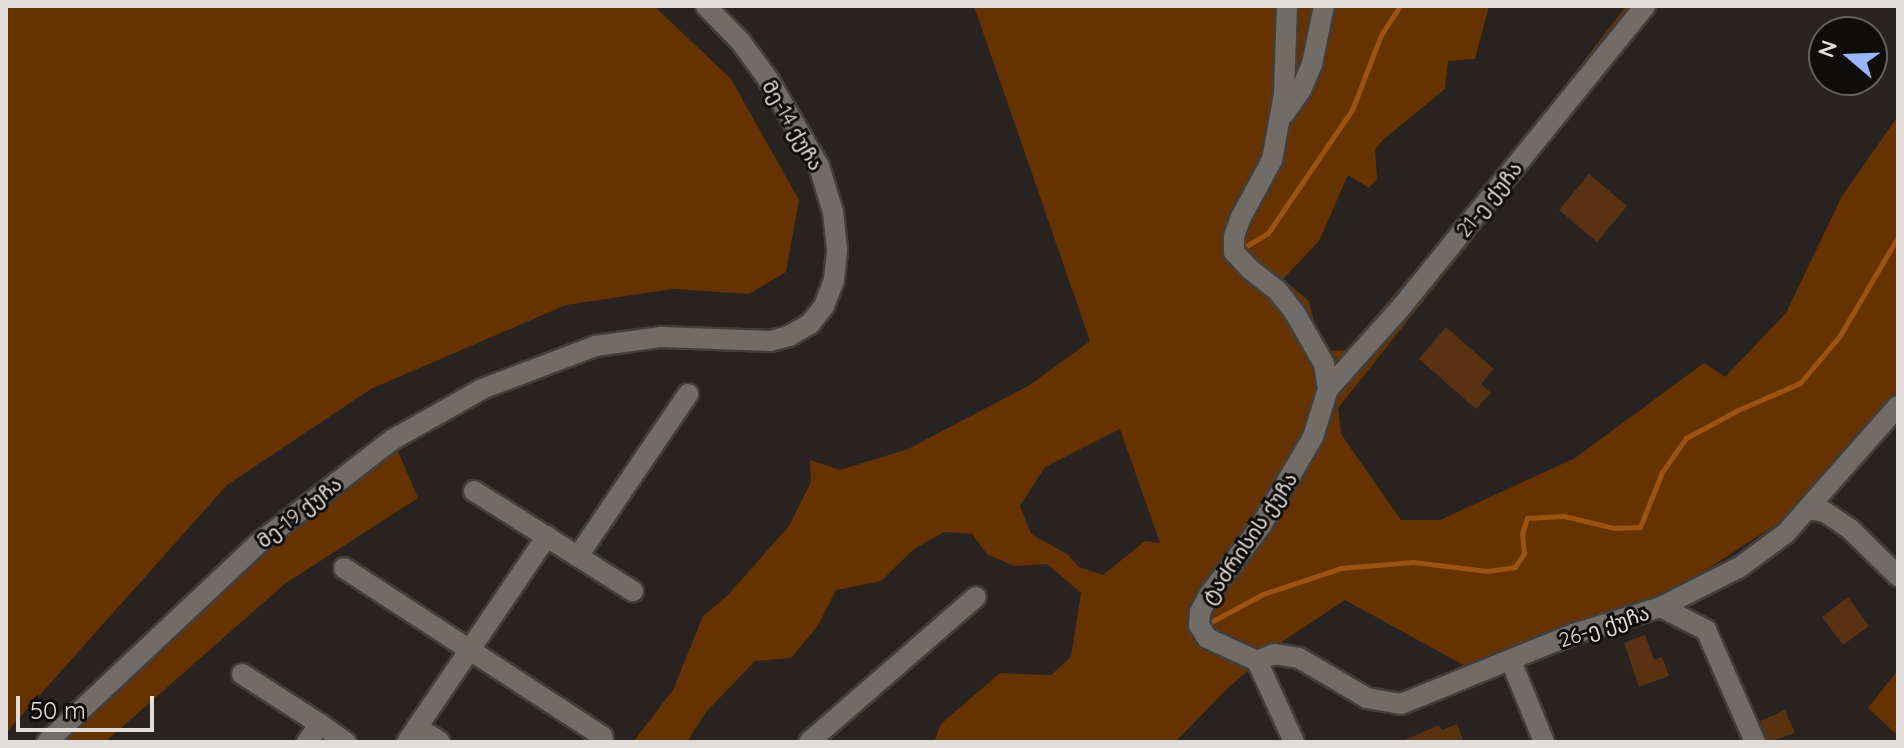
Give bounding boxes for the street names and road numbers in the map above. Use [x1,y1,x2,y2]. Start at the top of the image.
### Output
street label: მე-14 ქუჩა [758,76,828,174]
street label: 21-ე ქუჩა [1451,156,1527,242]
street label: ტაძრისის ქუჩა [1196,468,1302,608]
street label: მე-19 ქუჩა [252,471,346,553]
street label: 26-ე ქუჩა [1556,600,1652,652]

